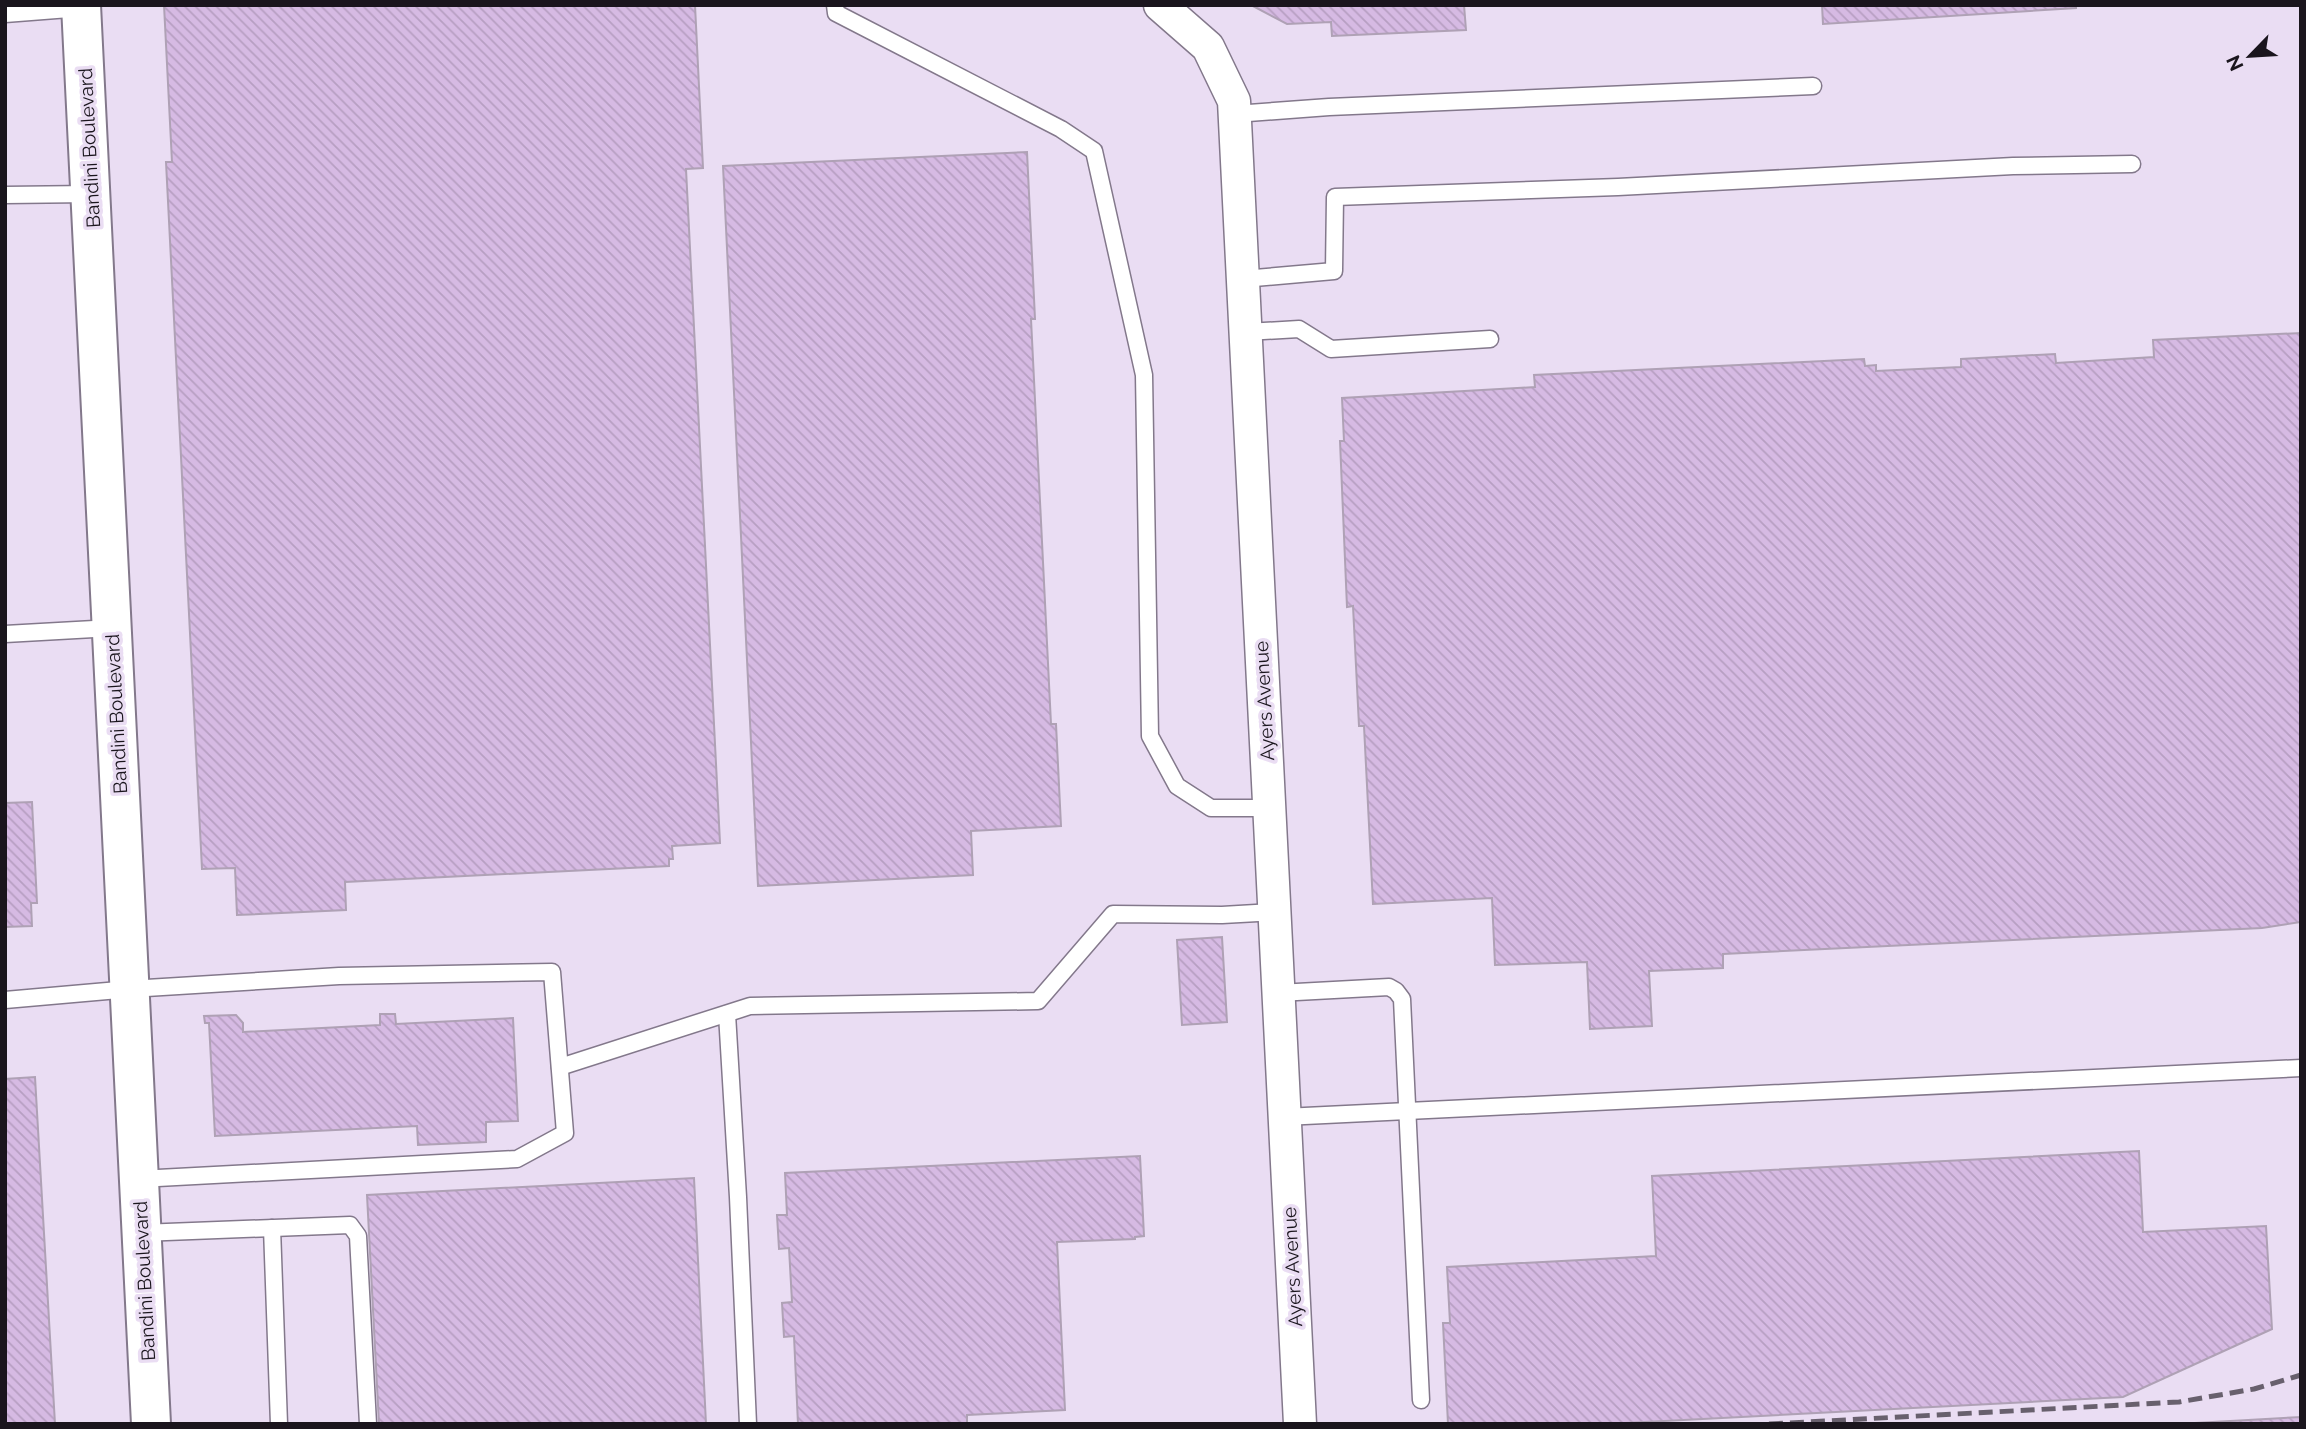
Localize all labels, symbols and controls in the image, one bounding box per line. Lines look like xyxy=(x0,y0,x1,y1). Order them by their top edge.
north arrow xyxy=(2215,21,2285,91)
text: N xyxy=(2222,52,2248,74)
street label: Bandini Boulevard xyxy=(74,68,104,228)
street label: Bandini Boulevard xyxy=(101,634,131,794)
street label: Ayers Avenue xyxy=(1250,640,1278,762)
street label: Bandini Boulevard xyxy=(129,1201,159,1361)
street label: Ayers Avenue xyxy=(1278,1206,1306,1328)

